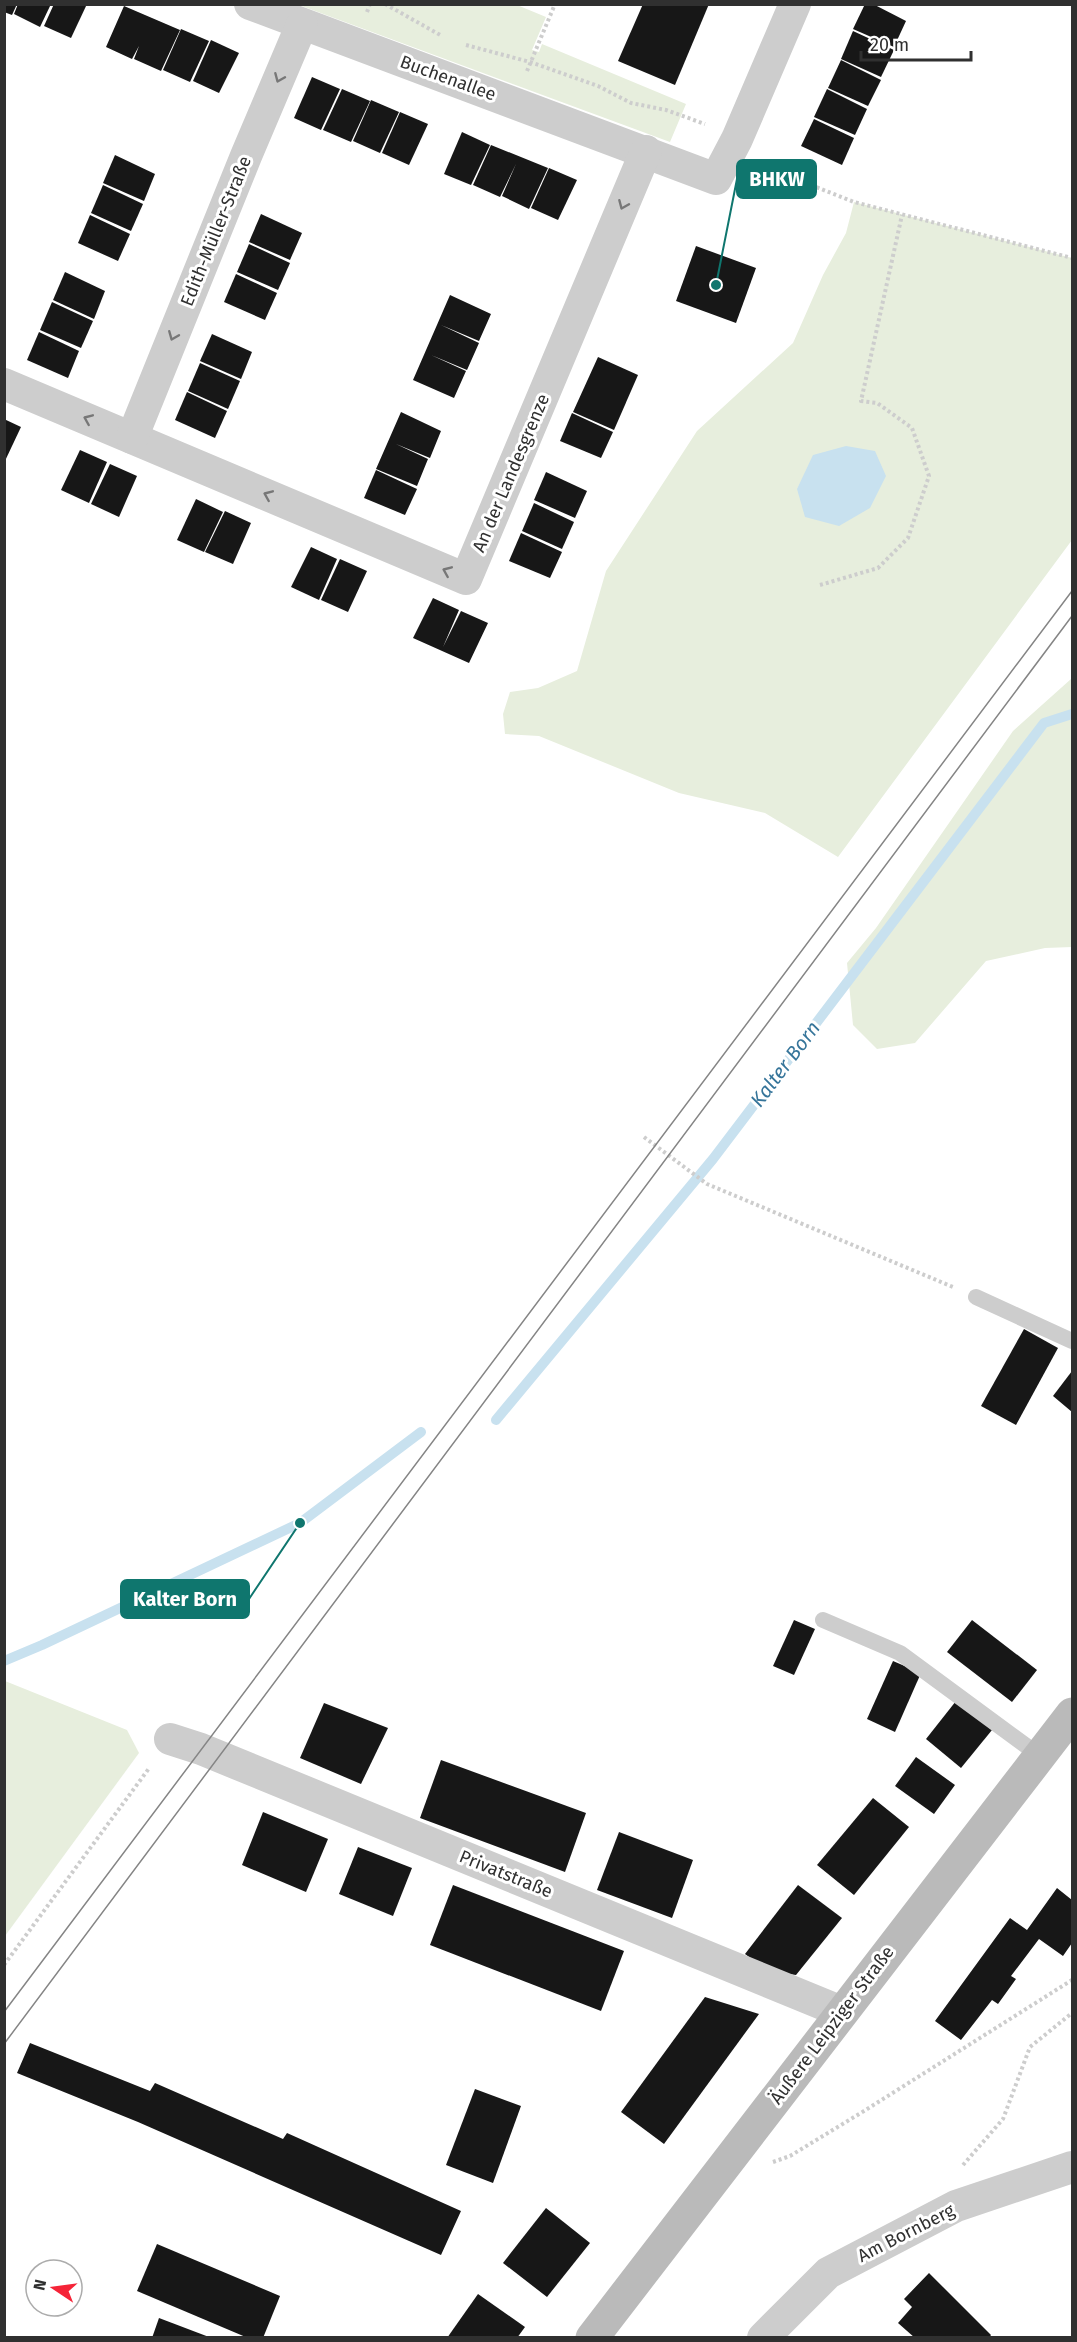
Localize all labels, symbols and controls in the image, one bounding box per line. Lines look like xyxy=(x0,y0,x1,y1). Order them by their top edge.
scale bar xyxy=(861,24,970,62)
text: 20 m xyxy=(870,34,909,56)
street label: Buchenallee xyxy=(397,50,499,106)
one-way arrow xyxy=(274,71,286,82)
street label: Edith-Müller-Straße xyxy=(176,153,256,309)
callout: BHKW xyxy=(737,160,816,198)
text: BHKW xyxy=(749,167,805,191)
one-way arrow xyxy=(618,199,630,210)
one-way arrow xyxy=(168,330,180,341)
street label: An der Landesgrenze xyxy=(468,391,554,555)
one-way arrow xyxy=(83,415,94,427)
one-way arrow xyxy=(263,490,274,502)
one-way arrow xyxy=(443,566,454,578)
water label: Kalter Born xyxy=(745,1016,825,1112)
callout: Kalter Born xyxy=(121,1580,249,1618)
text: Kalter Born xyxy=(133,1587,237,1611)
street label: Privatstraße xyxy=(456,1845,556,1903)
street label: Äußere Leipziger Straße xyxy=(765,1941,899,2109)
street label: Am Bornberg xyxy=(854,2199,959,2267)
north arrow xyxy=(24,2258,84,2318)
text: N xyxy=(29,2277,50,2292)

